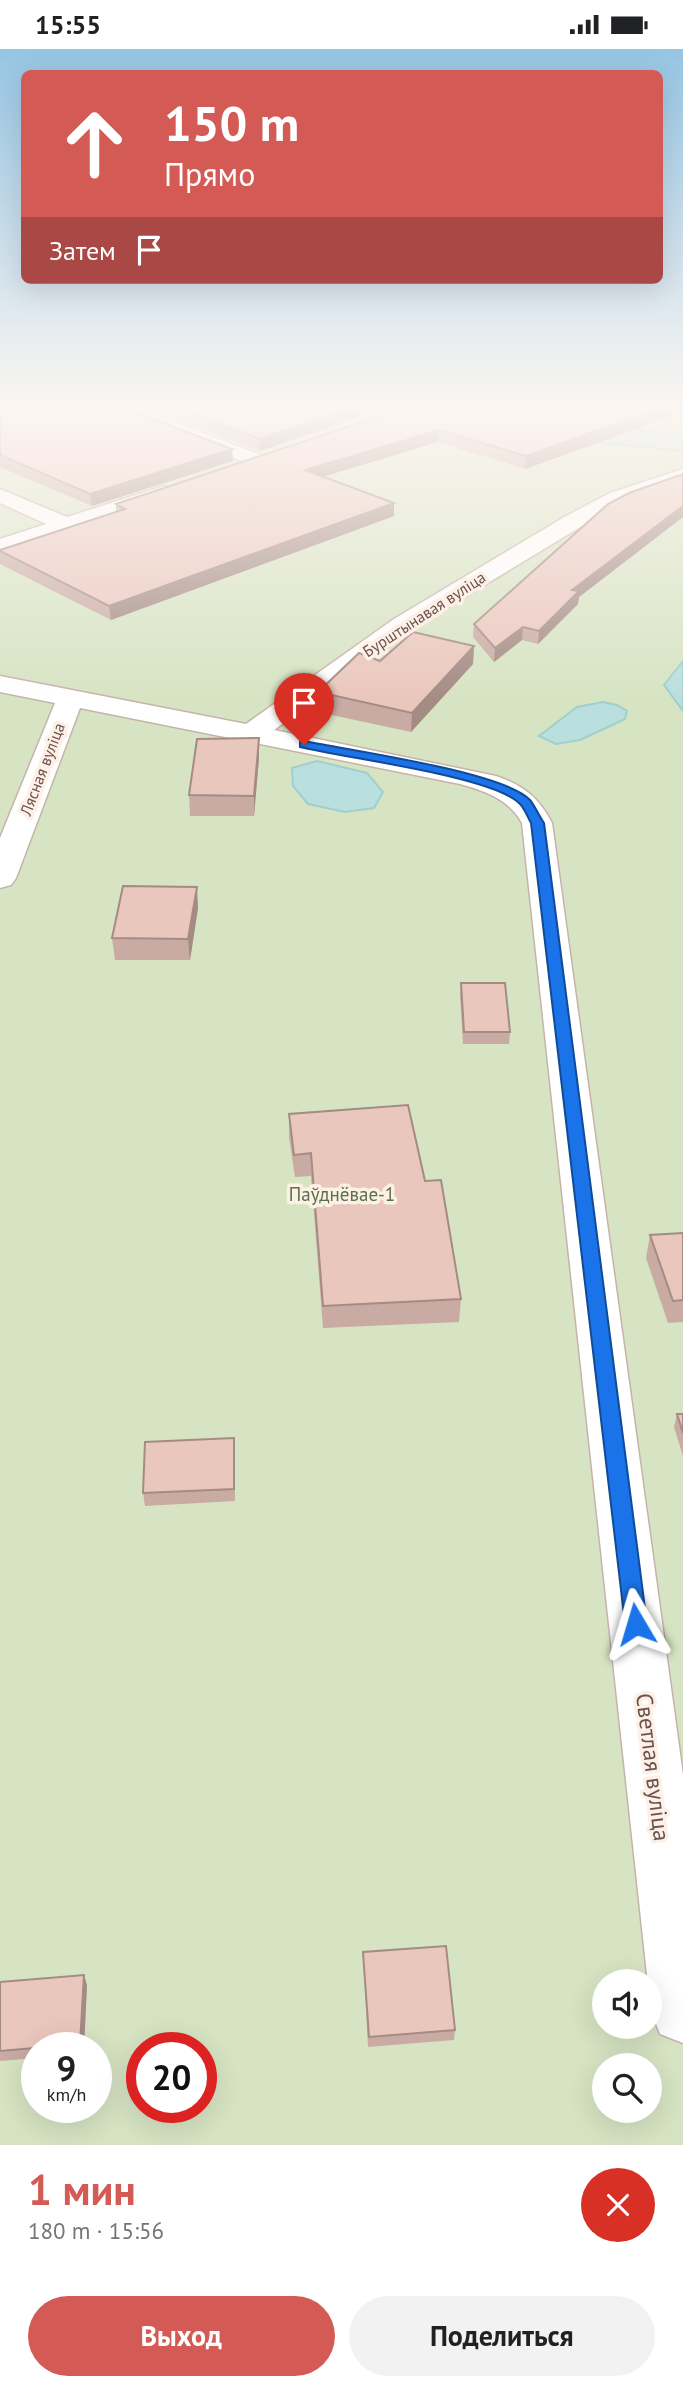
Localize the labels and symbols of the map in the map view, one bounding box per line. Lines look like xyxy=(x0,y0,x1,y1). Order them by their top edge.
street label: Бурштынавая вуліца xyxy=(359,567,489,661)
pin xyxy=(274,673,334,745)
street label: Лясная вуліца xyxy=(15,720,69,819)
park label: Паўднёвае-1 xyxy=(289,1182,395,1206)
position arrow xyxy=(599,1587,673,1661)
street label: Светлая вуліца xyxy=(630,1691,677,1842)
speed limit sign: 20 xyxy=(126,2032,217,2123)

